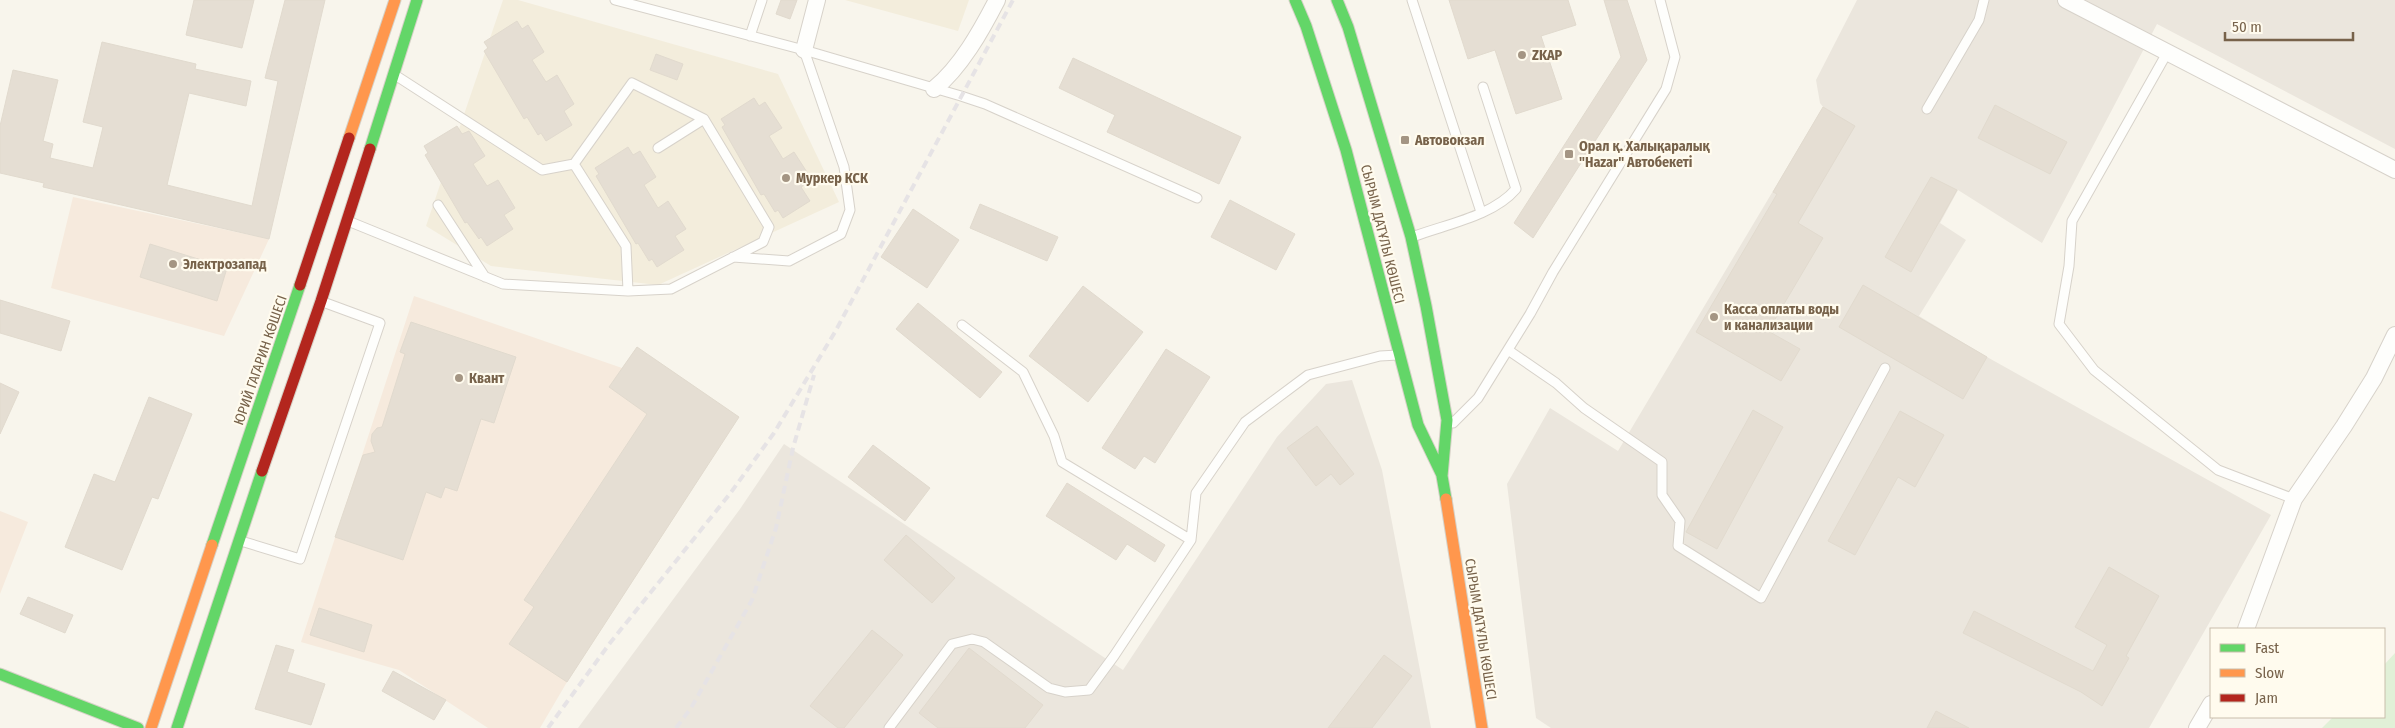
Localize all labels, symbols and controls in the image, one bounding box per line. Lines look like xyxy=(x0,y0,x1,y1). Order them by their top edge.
scale bar xyxy=(2225,10,2352,42)
text: 50 m xyxy=(2232,18,2262,36)
place label: ZKAP xyxy=(1532,47,1563,64)
marker: ZKAP xyxy=(1516,49,1528,61)
place label: Автовокзал xyxy=(1414,132,1484,149)
marker: Автовокзал xyxy=(1399,134,1411,146)
place label: Орал қ. Халықаралық "Hazar" Автобекеті xyxy=(1579,138,1711,171)
marker: Орал қ. Халықаралық "Hazar" Автобекеті xyxy=(1563,148,1575,160)
street label: СЫРЫМ ДАТҰЛЫ КӨШЕСІ xyxy=(1357,163,1408,305)
place label: Муркер КСК xyxy=(796,170,869,187)
marker: Муркер КСК xyxy=(780,172,792,184)
place label: Электрозапад xyxy=(183,256,266,273)
marker: Электрозапад xyxy=(167,258,179,270)
street label: ЮРИЙ ГАГАРИН КӨШЕСІ xyxy=(230,293,291,427)
place label: Касса оплаты воды и канализации xyxy=(1724,301,1839,334)
marker: Касса оплаты воды и канализации xyxy=(1708,311,1720,323)
place label: Квант xyxy=(469,370,505,387)
marker: Квант xyxy=(453,372,465,384)
street label: СЫРЫМ ДАТҰЛЫ КӨШЕСІ xyxy=(1461,557,1500,701)
legend xyxy=(2210,628,2385,718)
text: Fast xyxy=(2255,639,2279,657)
text: Slow xyxy=(2255,664,2284,682)
text: Jam xyxy=(2255,689,2278,707)

